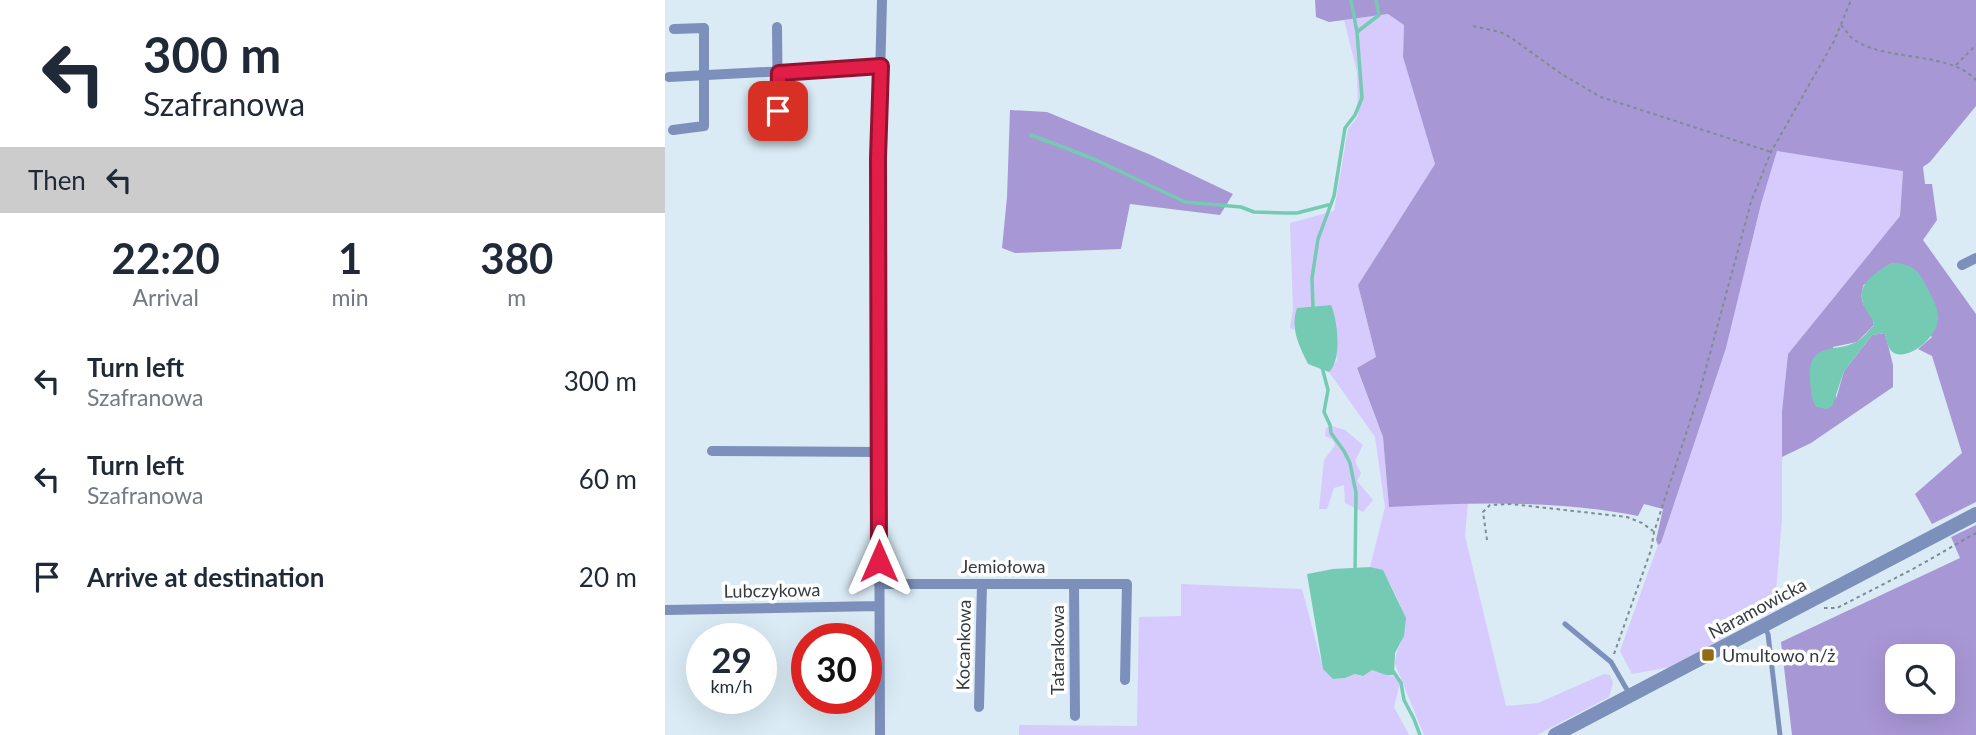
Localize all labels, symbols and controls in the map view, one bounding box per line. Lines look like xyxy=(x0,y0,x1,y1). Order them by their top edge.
text: 300 m xyxy=(143,25,281,83)
icon: left xyxy=(28,28,119,119)
pin xyxy=(748,81,808,141)
text: Szafranowa xyxy=(143,84,305,123)
icon: arrive xyxy=(759,92,797,130)
icon: left xyxy=(100,161,138,199)
text: Then xyxy=(28,164,86,196)
text: 22:20 xyxy=(112,233,220,283)
text: 1 xyxy=(338,233,362,283)
text: 380 xyxy=(480,233,553,283)
text: Arrival xyxy=(133,283,199,311)
text: min xyxy=(331,283,369,311)
text: m xyxy=(507,283,526,311)
text: Turn left xyxy=(87,351,184,383)
icon: left xyxy=(28,362,66,400)
text: 300 m xyxy=(564,365,637,397)
text: Szafranowa xyxy=(87,383,203,411)
text: Turn left xyxy=(87,449,184,481)
icon: left xyxy=(28,460,66,498)
text: 60 m xyxy=(579,463,637,495)
text: Szafranowa xyxy=(87,481,203,509)
position arrow xyxy=(842,524,916,598)
street label: Jemiołowa xyxy=(961,555,1045,577)
icon: arrive xyxy=(28,558,66,596)
text: Arrive at destination xyxy=(87,561,324,593)
text: 20 m xyxy=(579,561,637,593)
street label: Naramowicka xyxy=(1704,573,1810,643)
street label: Lubczykowa xyxy=(724,578,820,602)
street label: Kocankowa xyxy=(951,599,975,691)
street label: Tatarakowa xyxy=(1046,605,1068,695)
speed limit sign: 30 xyxy=(791,623,882,714)
text: 29 xyxy=(711,638,752,680)
place label: Umultowo n/ż xyxy=(1722,644,1835,666)
map controls xyxy=(1885,644,1955,714)
button: search xyxy=(1885,644,1955,714)
marker: Umultowo n/ż xyxy=(1700,647,1716,663)
text: km/h xyxy=(710,675,753,697)

